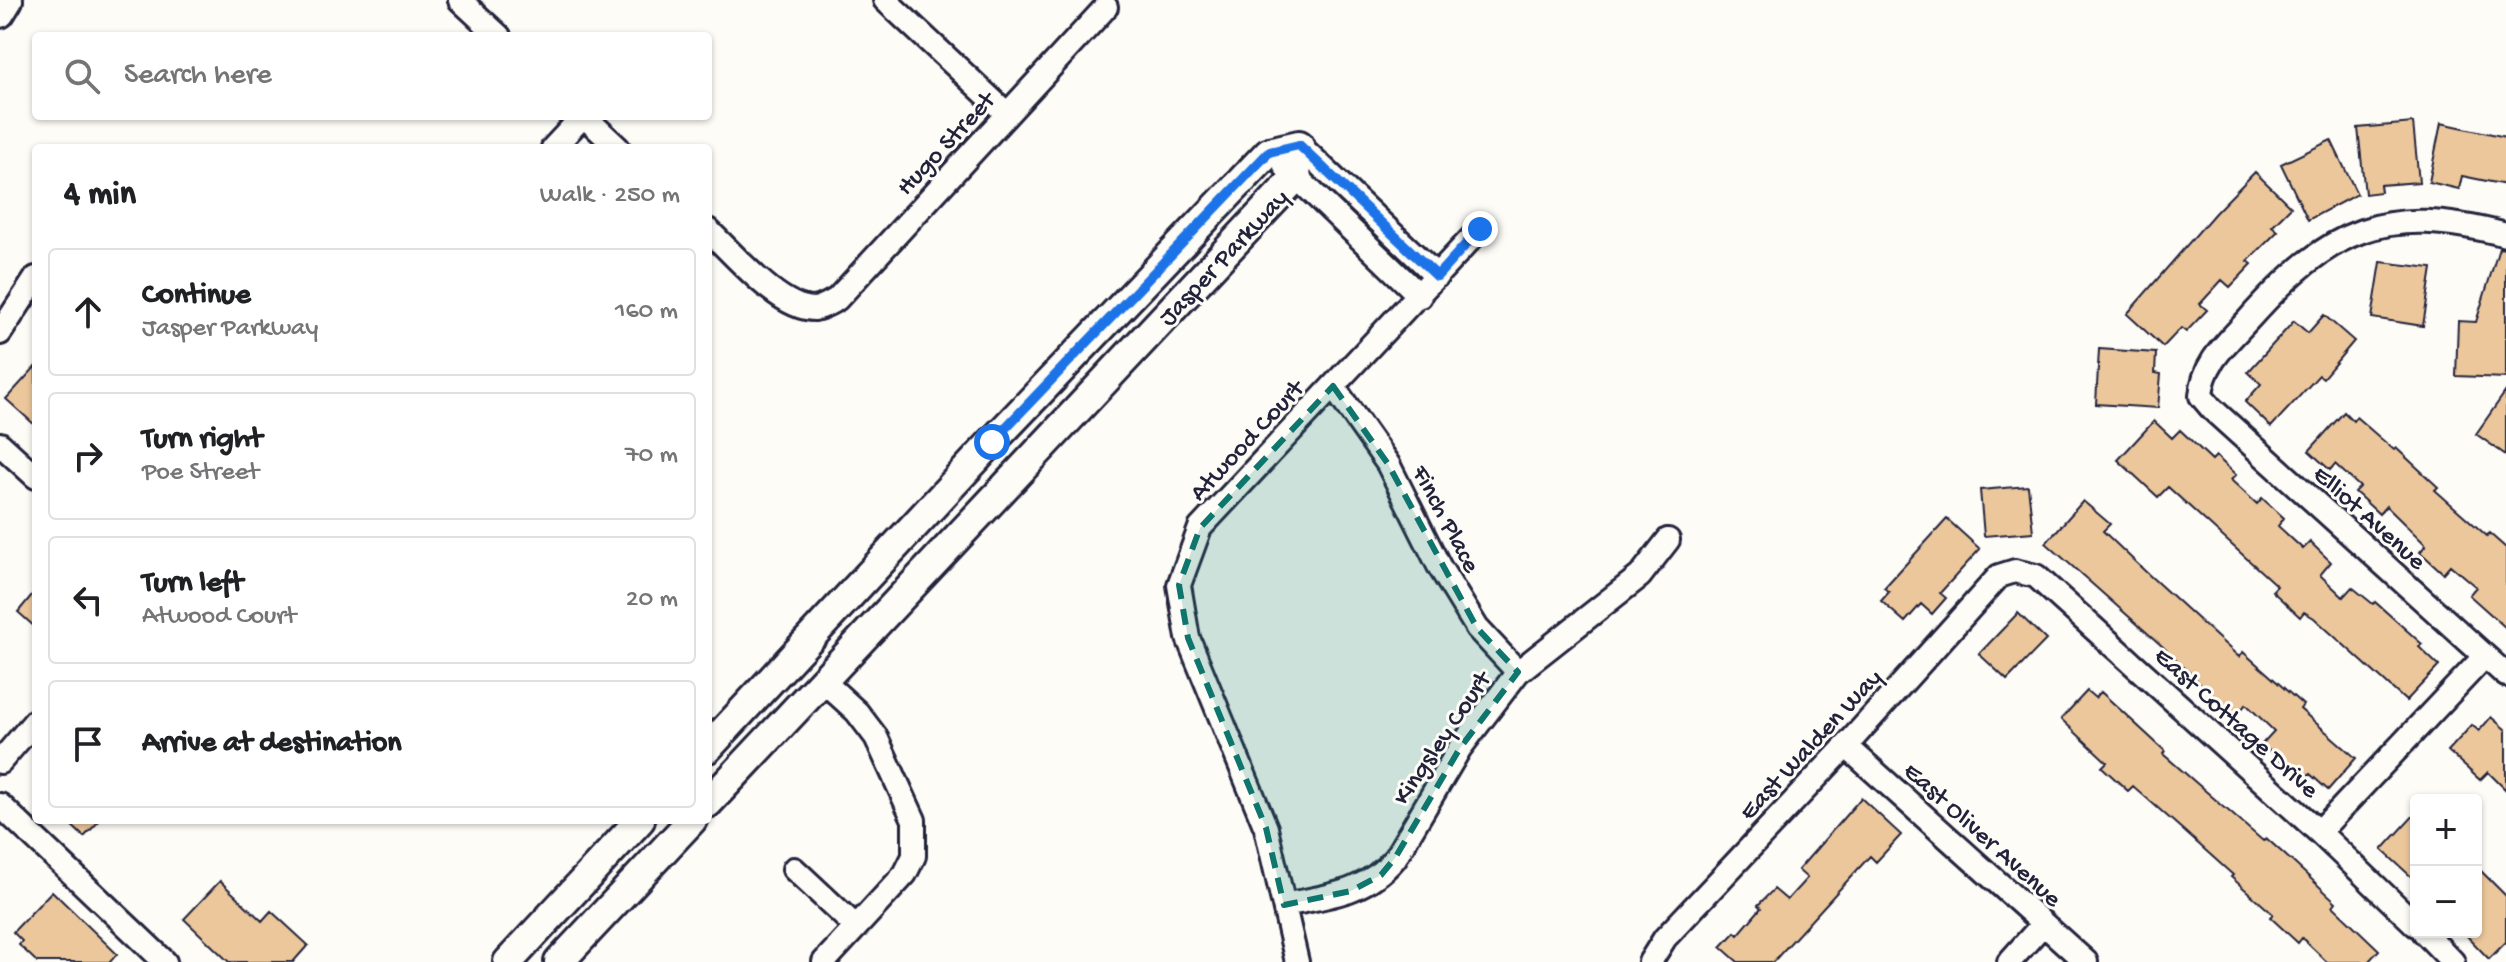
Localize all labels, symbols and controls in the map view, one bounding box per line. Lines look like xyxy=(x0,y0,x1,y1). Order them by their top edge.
search box xyxy=(32,32,712,120)
icon: search xyxy=(60,54,104,98)
text: Search here xyxy=(124,59,272,94)
street label: Hugo Street xyxy=(891,85,1005,203)
text: 4 min xyxy=(64,176,136,216)
text: Walk · 250 m xyxy=(540,181,680,212)
street label: Jasper Parkway xyxy=(1154,184,1297,334)
route end xyxy=(1462,211,1498,247)
text: Continue xyxy=(142,279,251,314)
icon: ahead xyxy=(66,290,110,334)
text: 160 m xyxy=(615,297,678,328)
text: Jasper Parkway xyxy=(142,314,318,345)
street label: Atwood Court xyxy=(1184,373,1314,509)
text: Turn right xyxy=(142,423,262,458)
route start xyxy=(974,424,1010,460)
icon: right xyxy=(66,434,110,478)
text: 70 m xyxy=(625,441,678,472)
text: Poe Street xyxy=(142,458,259,489)
street label: Finch Place xyxy=(1402,460,1485,580)
street label: Elliot Avenue xyxy=(2305,460,2431,579)
text: Turn left xyxy=(142,567,243,602)
icon: left xyxy=(66,578,110,622)
text: 20 m xyxy=(626,585,678,616)
text: Atwood Court xyxy=(142,602,296,633)
street label: East Cottage Drive xyxy=(2146,642,2324,807)
street label: East Walden Way xyxy=(1734,664,1891,828)
street label: Kingsley Court xyxy=(1388,665,1501,812)
icon: arrive xyxy=(66,722,110,766)
text: Arrive at destination xyxy=(142,727,402,762)
street label: East Oliver Avenue xyxy=(1895,757,2067,916)
map controls xyxy=(2410,794,2482,938)
button: + xyxy=(2410,794,2482,866)
button: − xyxy=(2410,866,2482,938)

